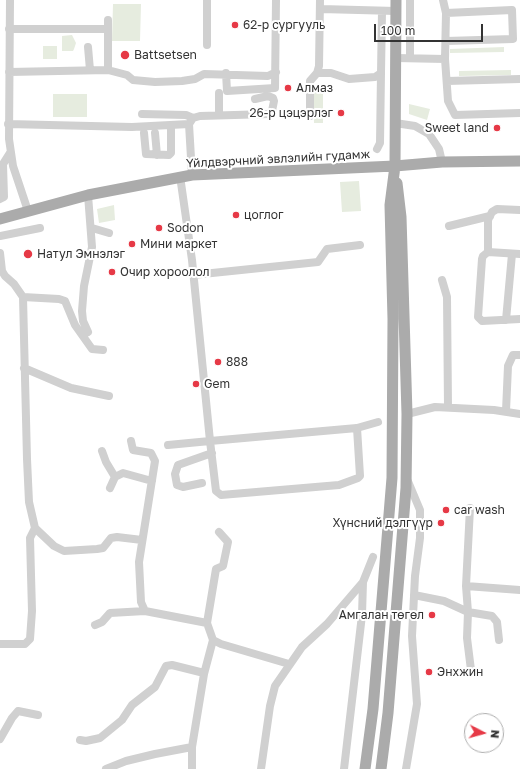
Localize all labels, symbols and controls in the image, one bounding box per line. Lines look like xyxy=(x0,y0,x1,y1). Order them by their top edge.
scale bar xyxy=(376,16,485,42)
place label: 62-р сургууль xyxy=(243,18,325,32)
marker: 62-р сургууль xyxy=(230,20,240,30)
text: 100 m xyxy=(381,23,415,38)
place label: Battsetsen xyxy=(134,48,197,62)
marker: Battsetsen xyxy=(119,49,131,61)
place label: Алмаз xyxy=(296,81,333,95)
marker: Алмаз xyxy=(283,83,293,93)
place label: 26-р цэцэрлэг xyxy=(250,106,333,120)
marker: 26-р цэцэрлэг xyxy=(336,108,346,118)
place label: Sweet land xyxy=(425,121,489,135)
marker: Sweet land xyxy=(492,123,502,133)
street label: Үйлдвэрчний эвлэлийн гудамж xyxy=(186,147,370,171)
place label: цоглог xyxy=(244,208,283,222)
marker: цоглог xyxy=(231,210,241,220)
place label: Sodon xyxy=(167,221,204,235)
marker: Sodon xyxy=(154,223,164,233)
place label: Мини маркет xyxy=(140,237,217,251)
marker: Мини маркет xyxy=(127,239,137,249)
place label: Натул Эмнэлэг xyxy=(37,247,125,261)
marker: Натул Эмнэлэг xyxy=(22,248,34,260)
place label: Очир хороолол xyxy=(120,265,210,279)
marker: Очир хороолол xyxy=(107,267,117,277)
place label: 888 xyxy=(226,355,248,369)
marker: 888 xyxy=(213,357,223,367)
place label: Gem xyxy=(204,377,230,391)
marker: Gem xyxy=(191,379,201,389)
place label: car wash xyxy=(454,503,505,517)
marker: car wash xyxy=(441,505,451,515)
place label: Хүнсний дэлгүүр xyxy=(332,516,433,530)
marker: Хүнсний дэлгүүр xyxy=(436,518,446,528)
place label: Амгалан төгөл xyxy=(339,608,424,622)
marker: Амгалан төгөл xyxy=(427,610,437,620)
place label: Энхжин xyxy=(437,665,483,679)
marker: Энхжин xyxy=(424,667,434,677)
north arrow xyxy=(464,713,504,753)
text: N xyxy=(489,729,502,739)

